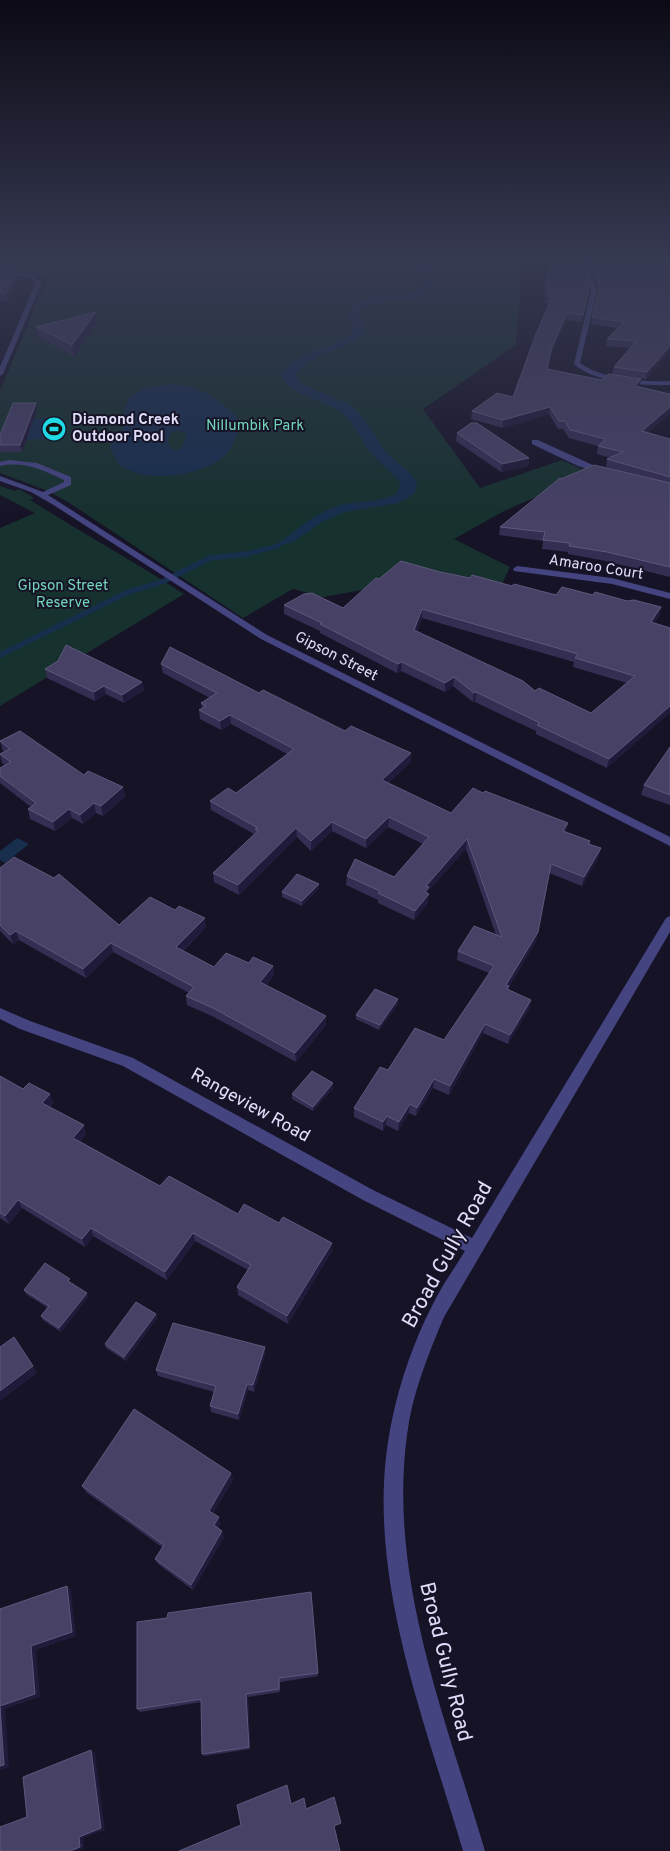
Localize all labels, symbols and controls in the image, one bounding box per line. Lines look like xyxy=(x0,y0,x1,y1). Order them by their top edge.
place label: Diamond Creek Outdoor Pool xyxy=(72,411,179,447)
sports icon: Diamond Creek Outdoor Pool xyxy=(41,416,67,442)
park label: Nillumbik Park xyxy=(206,417,304,436)
street label: Amaroo Court xyxy=(547,551,645,585)
park label: Gipson Street Reserve xyxy=(18,577,108,613)
street label: Gipson Street xyxy=(291,628,381,686)
street label: Rangeview Road xyxy=(186,1064,314,1148)
street label: Broad Gully Road xyxy=(397,1177,499,1333)
street label: Broad Gully Road xyxy=(412,1579,478,1745)

